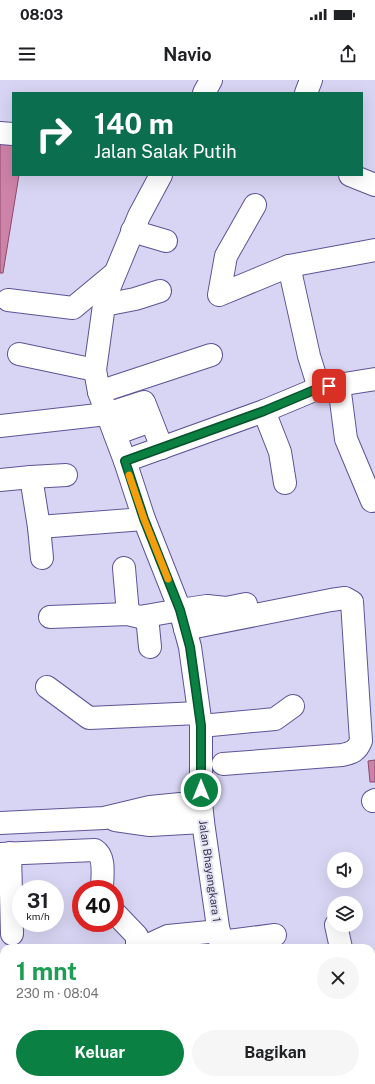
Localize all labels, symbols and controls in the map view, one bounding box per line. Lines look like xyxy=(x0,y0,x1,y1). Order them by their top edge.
text: 08:03 xyxy=(20,6,63,23)
icon: menu xyxy=(16,43,38,65)
icon: share xyxy=(337,43,359,65)
text: Navio xyxy=(163,44,212,65)
text: 140 m xyxy=(94,107,174,140)
icon: right xyxy=(28,108,80,160)
text: Jalan Salak Putih xyxy=(94,141,237,162)
pin xyxy=(312,369,346,403)
icon: arrive xyxy=(318,375,340,397)
position arrow xyxy=(180,769,222,811)
street label: Jalan Bhayangkara 1 xyxy=(197,819,223,923)
map controls xyxy=(327,852,363,932)
button: sound xyxy=(327,852,363,888)
speed limit sign: 40 xyxy=(72,880,124,932)
text: 31 xyxy=(27,889,49,913)
button: layers xyxy=(327,896,363,932)
text: km/h xyxy=(26,910,50,922)
text: 1 mnt xyxy=(16,957,77,985)
button: close xyxy=(317,957,359,999)
text: 230 m · 08:04 xyxy=(16,986,99,1001)
button: Keluar xyxy=(16,1030,184,1076)
button: Bagikan xyxy=(192,1030,359,1076)

